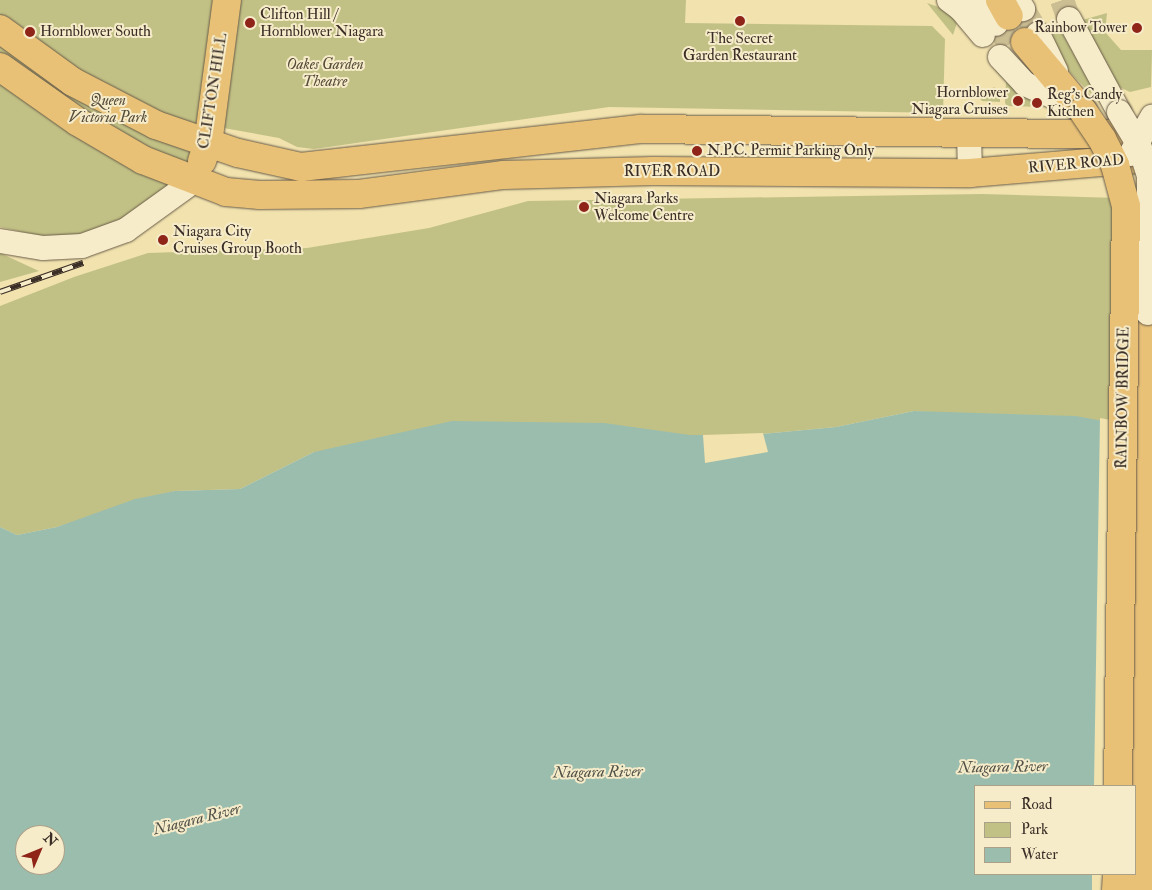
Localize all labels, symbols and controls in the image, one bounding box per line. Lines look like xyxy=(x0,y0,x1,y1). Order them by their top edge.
place label: Clifton Hill / Hornblower Niagara xyxy=(260,5,384,40)
marker: The Secret Garden Restaurant xyxy=(734,15,746,27)
marker: Clifton Hill / Hornblower Niagara xyxy=(244,17,256,29)
place label: Rainbow Tower xyxy=(1034,19,1127,37)
marker: Rainbow Tower xyxy=(1131,22,1143,34)
place label: Hornblower South xyxy=(40,23,151,41)
marker: Hornblower South xyxy=(24,26,36,38)
place label: The Secret Garden Restaurant xyxy=(683,29,797,64)
street label: CLIFTON HILL xyxy=(195,32,231,150)
park label: Oakes Garden Theatre xyxy=(286,55,364,90)
place label: Hornblower Niagara Cruises xyxy=(911,83,1008,118)
place label: Reg’s Candy Kitchen xyxy=(1047,85,1122,120)
park label: Queen Victoria Park xyxy=(69,91,147,126)
marker: Hornblower Niagara Cruises xyxy=(1012,95,1024,107)
marker: Reg’s Candy Kitchen xyxy=(1031,97,1043,109)
place label: N.P.C. Permit Parking Only xyxy=(707,142,874,160)
marker: N.P.C. Permit Parking Only xyxy=(691,145,703,157)
street label: RIVER ROAD xyxy=(1027,151,1125,177)
street label: RIVER ROAD xyxy=(624,163,720,181)
place label: Niagara Parks Welcome Centre xyxy=(594,189,694,224)
marker: Niagara Parks Welcome Centre xyxy=(578,201,590,213)
place label: Niagara City Cruises Group Booth xyxy=(173,222,302,257)
marker: Niagara City Cruises Group Booth xyxy=(157,234,169,246)
street label: RAINBOW BRIDGE xyxy=(1113,327,1133,469)
water label: Niagara River xyxy=(958,757,1048,777)
water label: Niagara River xyxy=(553,762,643,782)
legend xyxy=(974,785,1137,875)
text: Road xyxy=(1021,795,1052,814)
water label: Niagara River xyxy=(151,799,243,839)
text: Park xyxy=(1021,820,1048,839)
north arrow xyxy=(15,825,65,875)
text: N xyxy=(40,829,61,850)
text: Water xyxy=(1021,845,1058,864)

